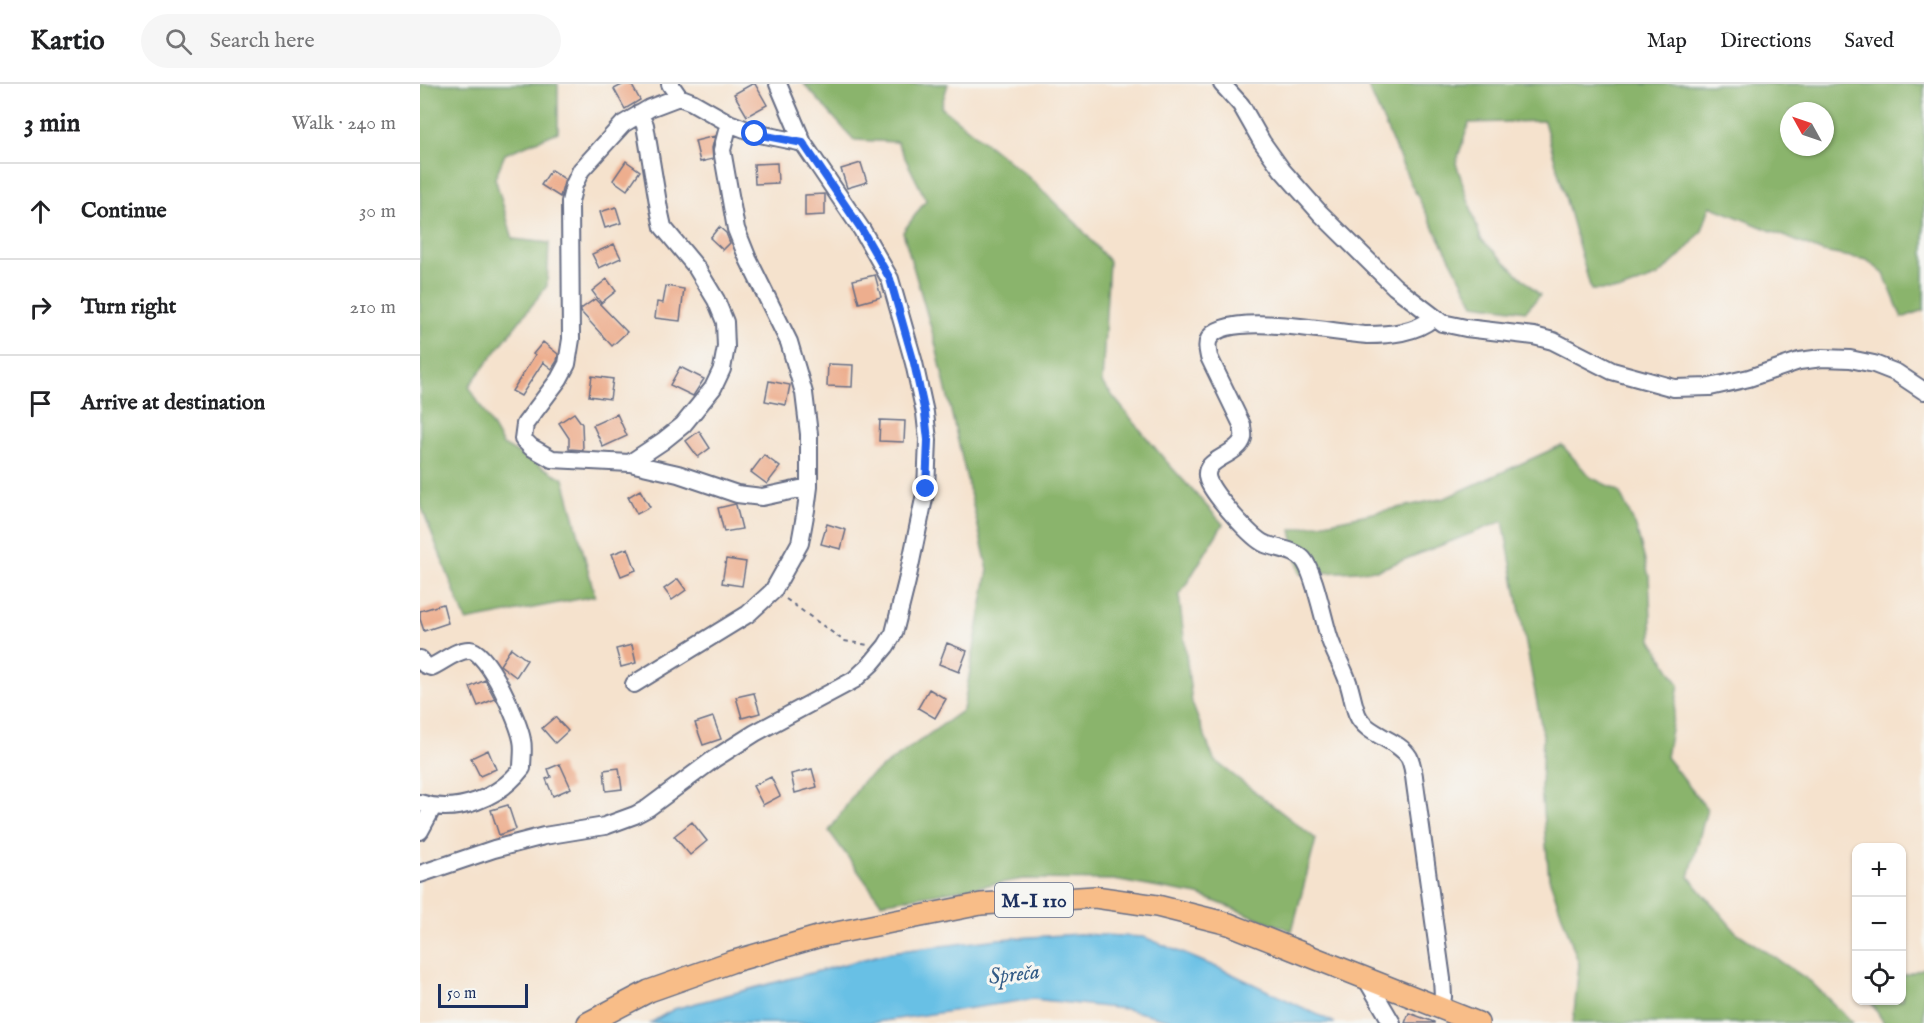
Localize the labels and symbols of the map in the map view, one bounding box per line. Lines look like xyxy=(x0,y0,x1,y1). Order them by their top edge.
north arrow xyxy=(1780,102,1834,156)
route start xyxy=(741,120,767,146)
route end xyxy=(912,475,938,501)
road number: M-I 110 xyxy=(995,883,1073,917)
water label: Spreča xyxy=(987,958,1042,992)
scale bar xyxy=(438,981,528,1008)

